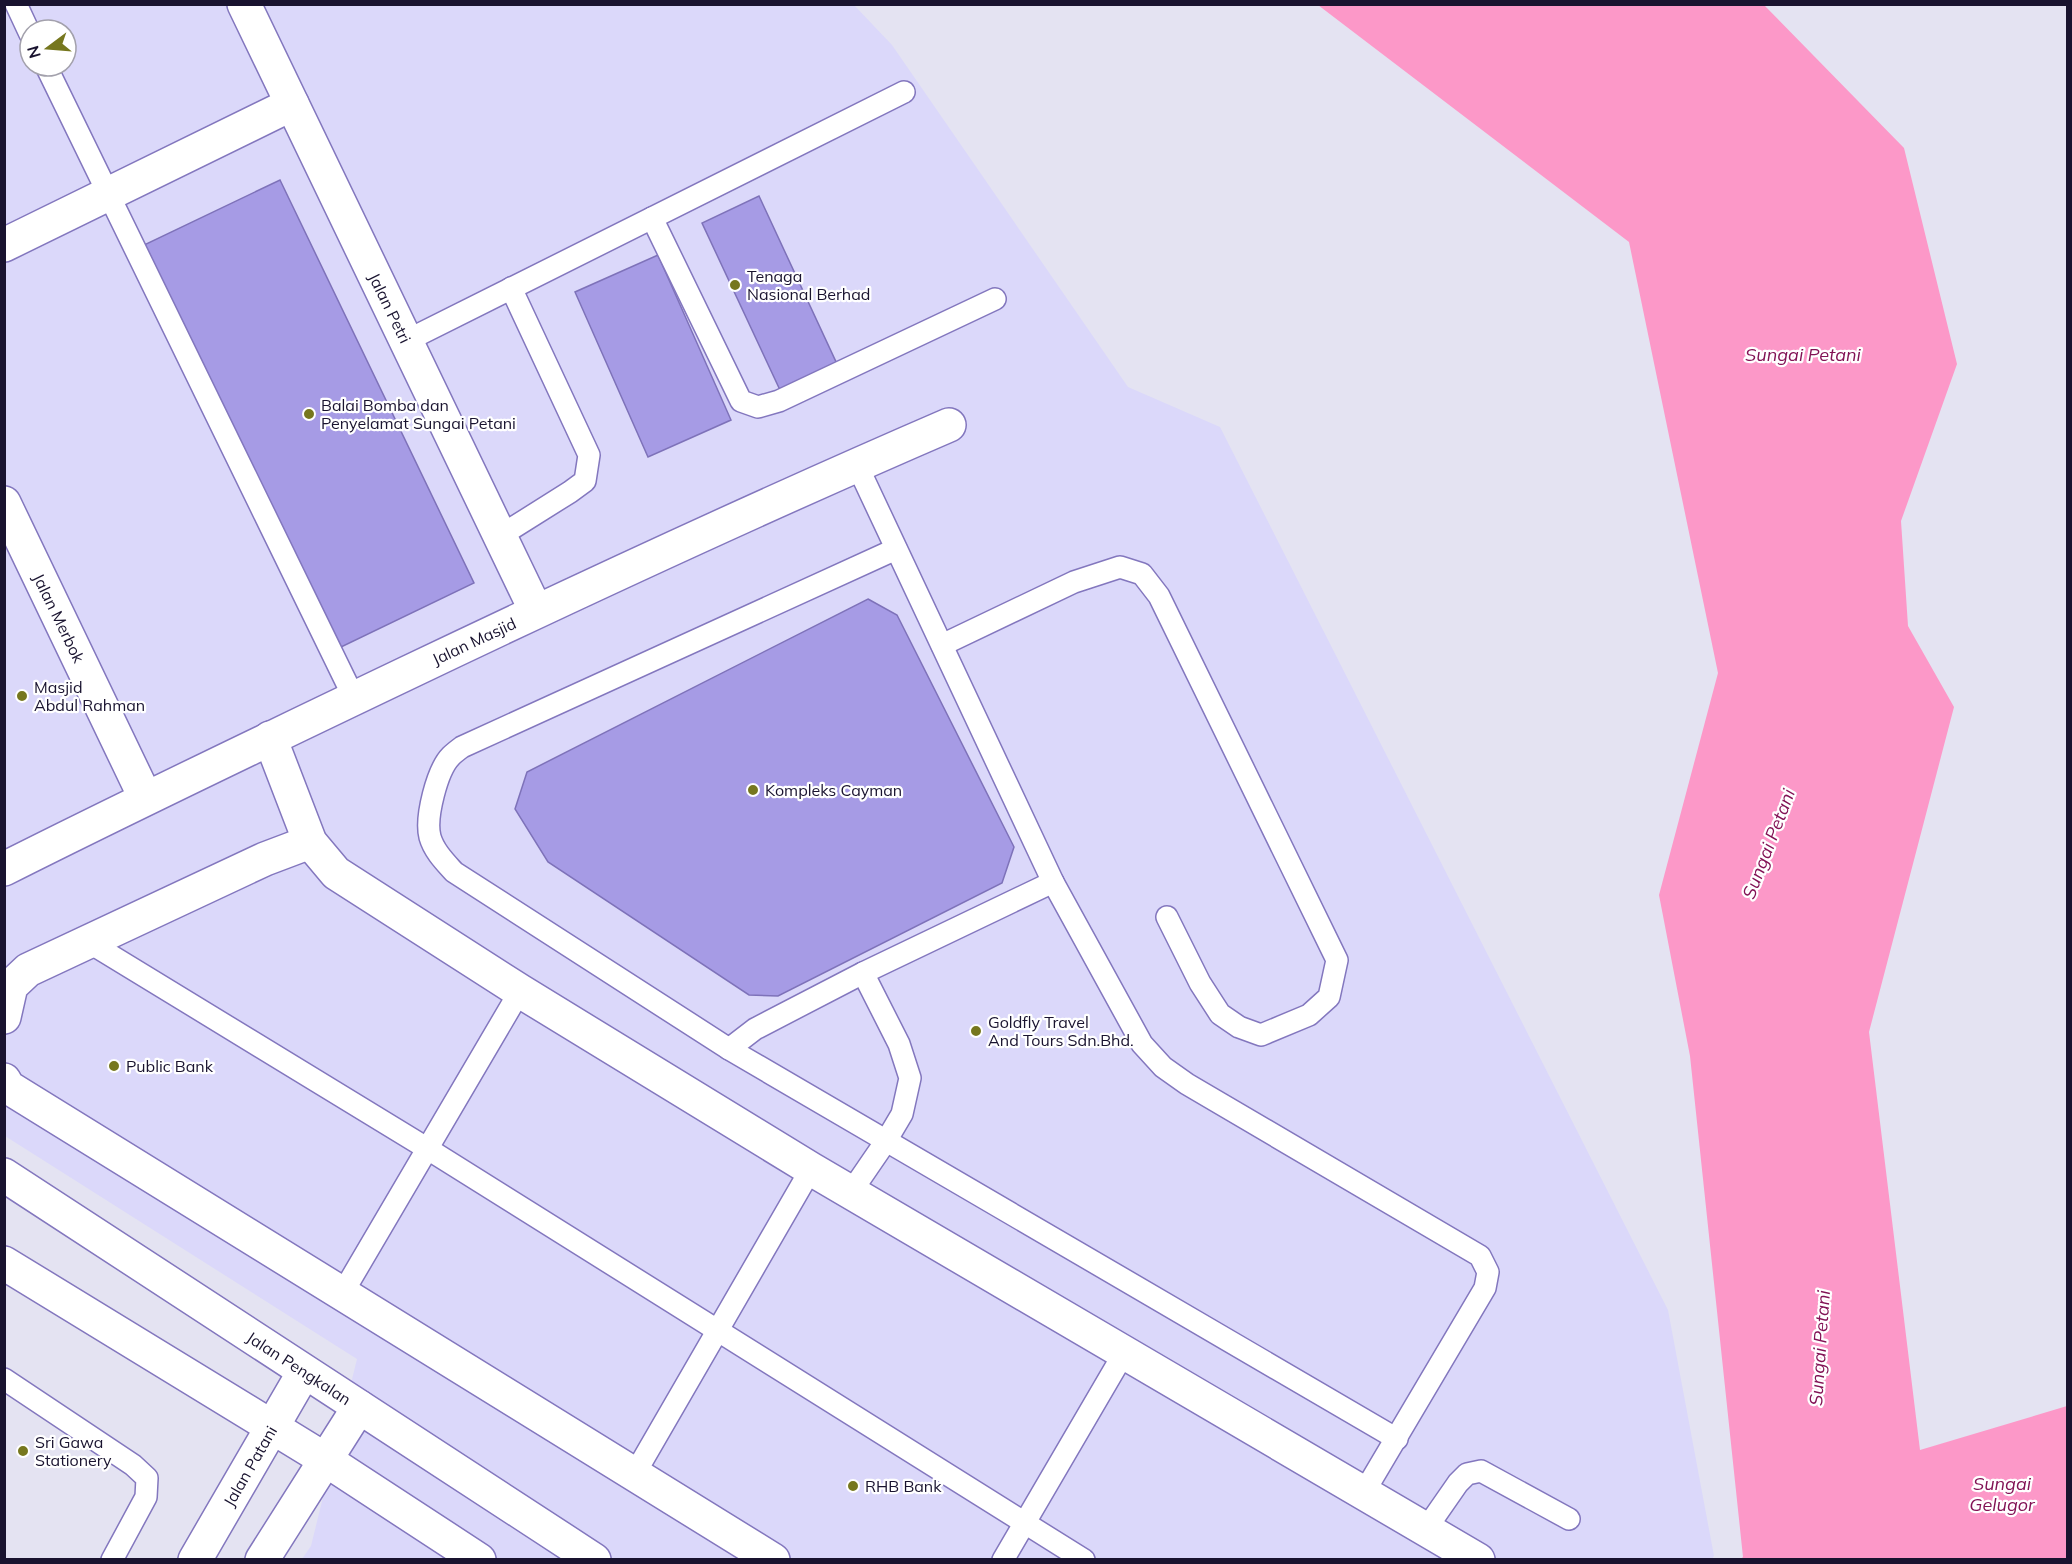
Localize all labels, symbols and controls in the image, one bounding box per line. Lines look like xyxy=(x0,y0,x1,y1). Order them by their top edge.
north arrow xyxy=(18,18,78,78)
text: N xyxy=(22,44,45,61)
place label: Tenaga Nasional Berhad xyxy=(747,266,870,304)
street label: Jalan Petri xyxy=(364,270,416,346)
marker: Tenaga Nasional Berhad xyxy=(728,278,742,292)
water label: Sungai Petani xyxy=(1745,343,1862,366)
place label: Balai Bomba dan Penyelamat Sungai Petani xyxy=(321,395,516,433)
marker: Balai Bomba dan Penyelamat Sungai Petani xyxy=(302,407,316,421)
street label: Jalan Merbok xyxy=(29,570,90,667)
street label: Jalan Masjid xyxy=(429,613,519,669)
place label: Masjid Abdul Rahman xyxy=(34,677,145,715)
marker: Masjid Abdul Rahman xyxy=(15,689,29,703)
place label: Kompleks Cayman xyxy=(765,780,902,800)
marker: Kompleks Cayman xyxy=(746,783,760,797)
water label: Sungai Petani xyxy=(1737,785,1800,902)
place label: Goldfly Travel And Tours Sdn.Bhd. xyxy=(988,1012,1134,1050)
marker: Goldfly Travel And Tours Sdn.Bhd. xyxy=(969,1024,983,1038)
place label: Public Bank xyxy=(126,1056,214,1076)
marker: Public Bank xyxy=(107,1059,121,1073)
water label: Sungai Petani xyxy=(1804,1289,1835,1407)
street label: Jalan Pengkalan xyxy=(243,1327,355,1409)
street label: Jalan Patani xyxy=(219,1422,281,1510)
place label: Sri Gawa Stationery xyxy=(35,1432,112,1470)
marker: Sri Gawa Stationery xyxy=(16,1444,30,1458)
water label: Sungai Gelugor xyxy=(1969,1472,2036,1516)
place label: RHB Bank xyxy=(865,1476,942,1496)
marker: RHB Bank xyxy=(846,1479,860,1493)

